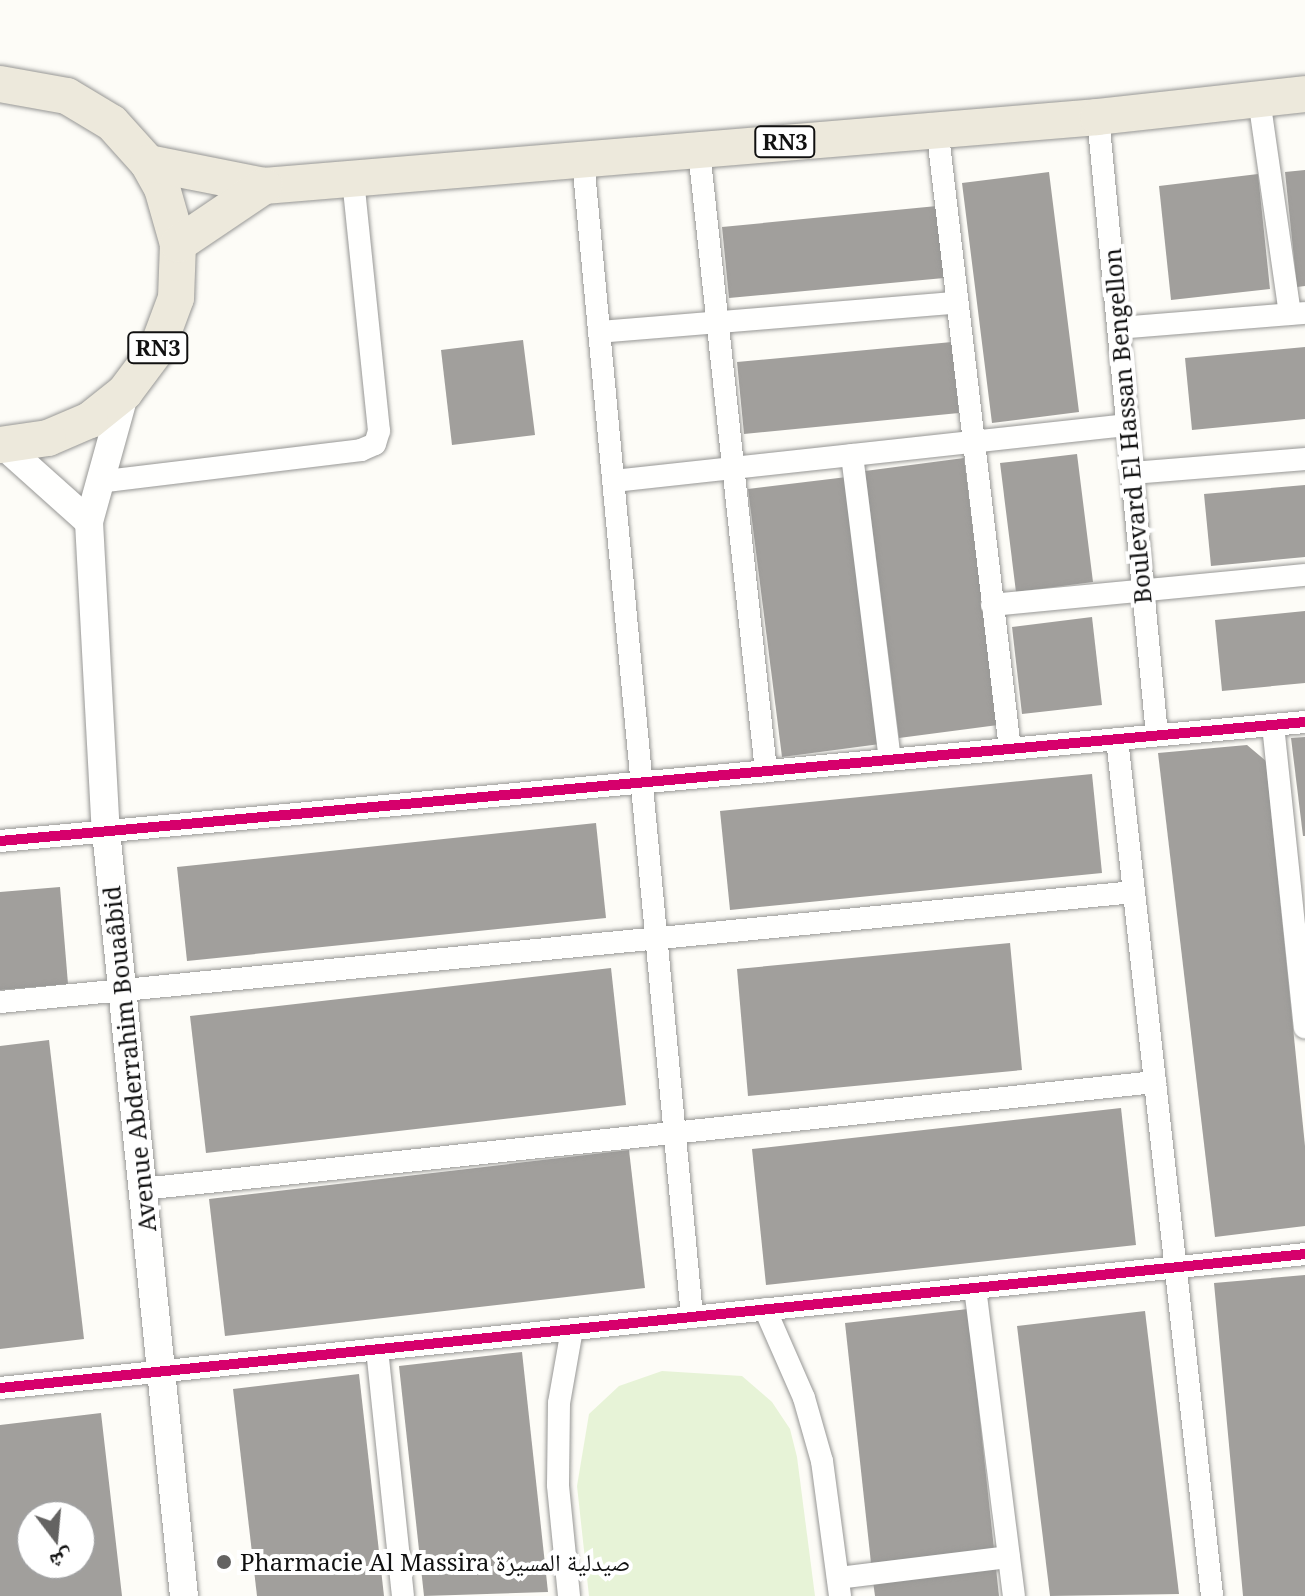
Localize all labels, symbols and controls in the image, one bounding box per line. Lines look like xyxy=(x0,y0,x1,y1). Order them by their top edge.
road number: RN3 xyxy=(753,124,817,160)
street label: Boulevard El Hassan Bengellon xyxy=(1097,247,1157,605)
road number: RN3 xyxy=(126,330,190,366)
street label: Avenue Abderrahim Bouaâbid xyxy=(97,885,161,1233)
north arrow xyxy=(16,1500,96,1580)
text: ش xyxy=(47,1544,77,1579)
place label: Pharmacie Al Massira صيدلية المسيرة xyxy=(240,1548,630,1576)
marker: Pharmacie Al Massira صيدلية المسيرة xyxy=(215,1553,233,1571)

